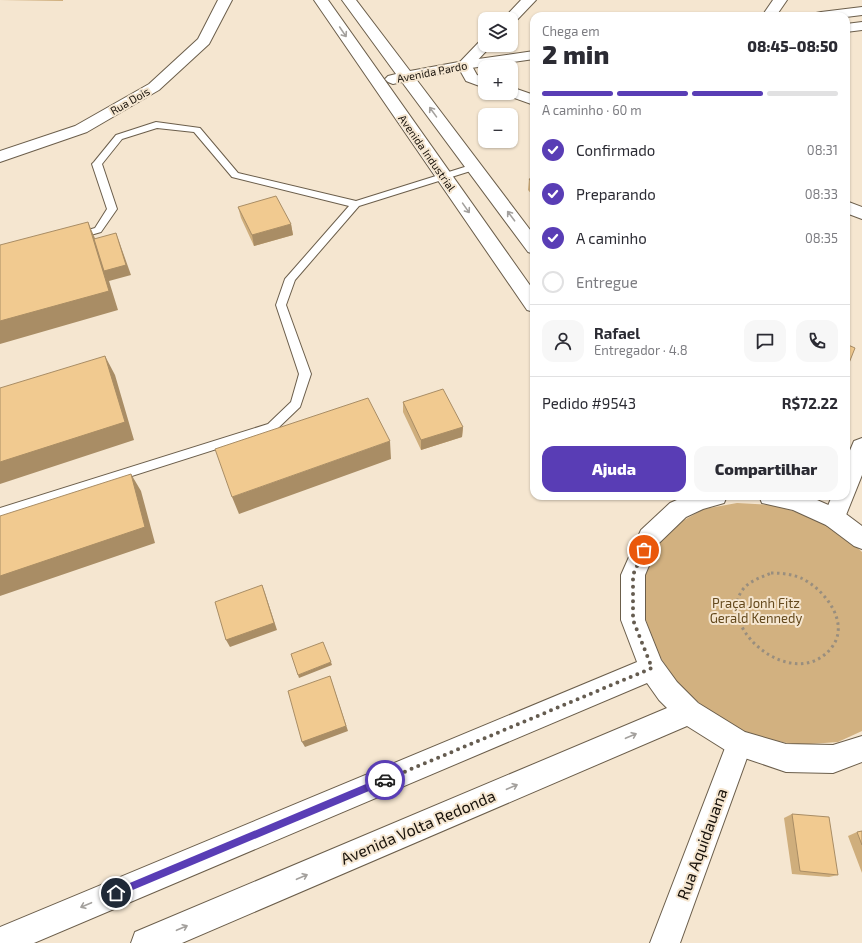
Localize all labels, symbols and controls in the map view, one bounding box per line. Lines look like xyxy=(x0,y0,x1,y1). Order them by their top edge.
map controls xyxy=(478,12,518,148)
button: layers xyxy=(478,12,518,52)
text: Chega em xyxy=(542,23,600,39)
one-way arrow xyxy=(339,26,347,37)
text: 08:45–08:50 xyxy=(747,37,838,55)
text: 2 min xyxy=(542,38,609,69)
street label: Avenida Pardo xyxy=(396,58,468,85)
button: + xyxy=(478,60,518,100)
street label: Rua Dois xyxy=(108,84,152,117)
text: A caminho · 60 m xyxy=(542,102,642,118)
one-way arrow xyxy=(429,106,438,117)
button: − xyxy=(478,108,518,148)
street label: Avenida Industrial xyxy=(396,112,459,194)
icon: check xyxy=(542,139,564,161)
text: Confirmado xyxy=(576,141,655,159)
text: 08:31 xyxy=(807,142,838,158)
icon: check xyxy=(542,183,564,205)
text: Preparando xyxy=(576,185,656,203)
text: 08:33 xyxy=(805,186,838,202)
one-way arrow xyxy=(462,202,470,213)
one-way arrow xyxy=(507,211,515,222)
icon: check xyxy=(542,227,564,249)
text: A caminho xyxy=(576,229,647,247)
text: 08:35 xyxy=(805,230,838,246)
text: Entregue xyxy=(576,273,638,291)
button: person xyxy=(542,320,584,362)
button: chat xyxy=(744,320,786,362)
button: phone xyxy=(796,320,838,362)
text: Rafael xyxy=(594,324,640,342)
text: Entregador · 4.8 xyxy=(594,342,688,358)
text: Pedido #9543 xyxy=(542,394,636,412)
text: R$72.22 xyxy=(782,394,838,412)
button: Ajuda xyxy=(542,446,686,492)
button: Compartilhar xyxy=(694,446,838,492)
pin xyxy=(627,533,661,567)
icon: bag xyxy=(633,539,655,561)
park label: Praça Jonh Fitz Gerald Kennedy xyxy=(710,595,802,626)
one-way arrow xyxy=(625,732,637,740)
courier xyxy=(365,760,405,800)
icon: car xyxy=(374,769,396,791)
one-way arrow xyxy=(505,783,517,791)
street label: Avenida Volta Redonda xyxy=(338,785,498,868)
street label: Rua Aquidauana xyxy=(673,786,730,902)
one-way arrow xyxy=(296,873,308,880)
pin xyxy=(99,876,133,910)
icon: home xyxy=(105,882,127,904)
one-way arrow xyxy=(81,902,93,909)
one-way arrow xyxy=(176,923,188,931)

